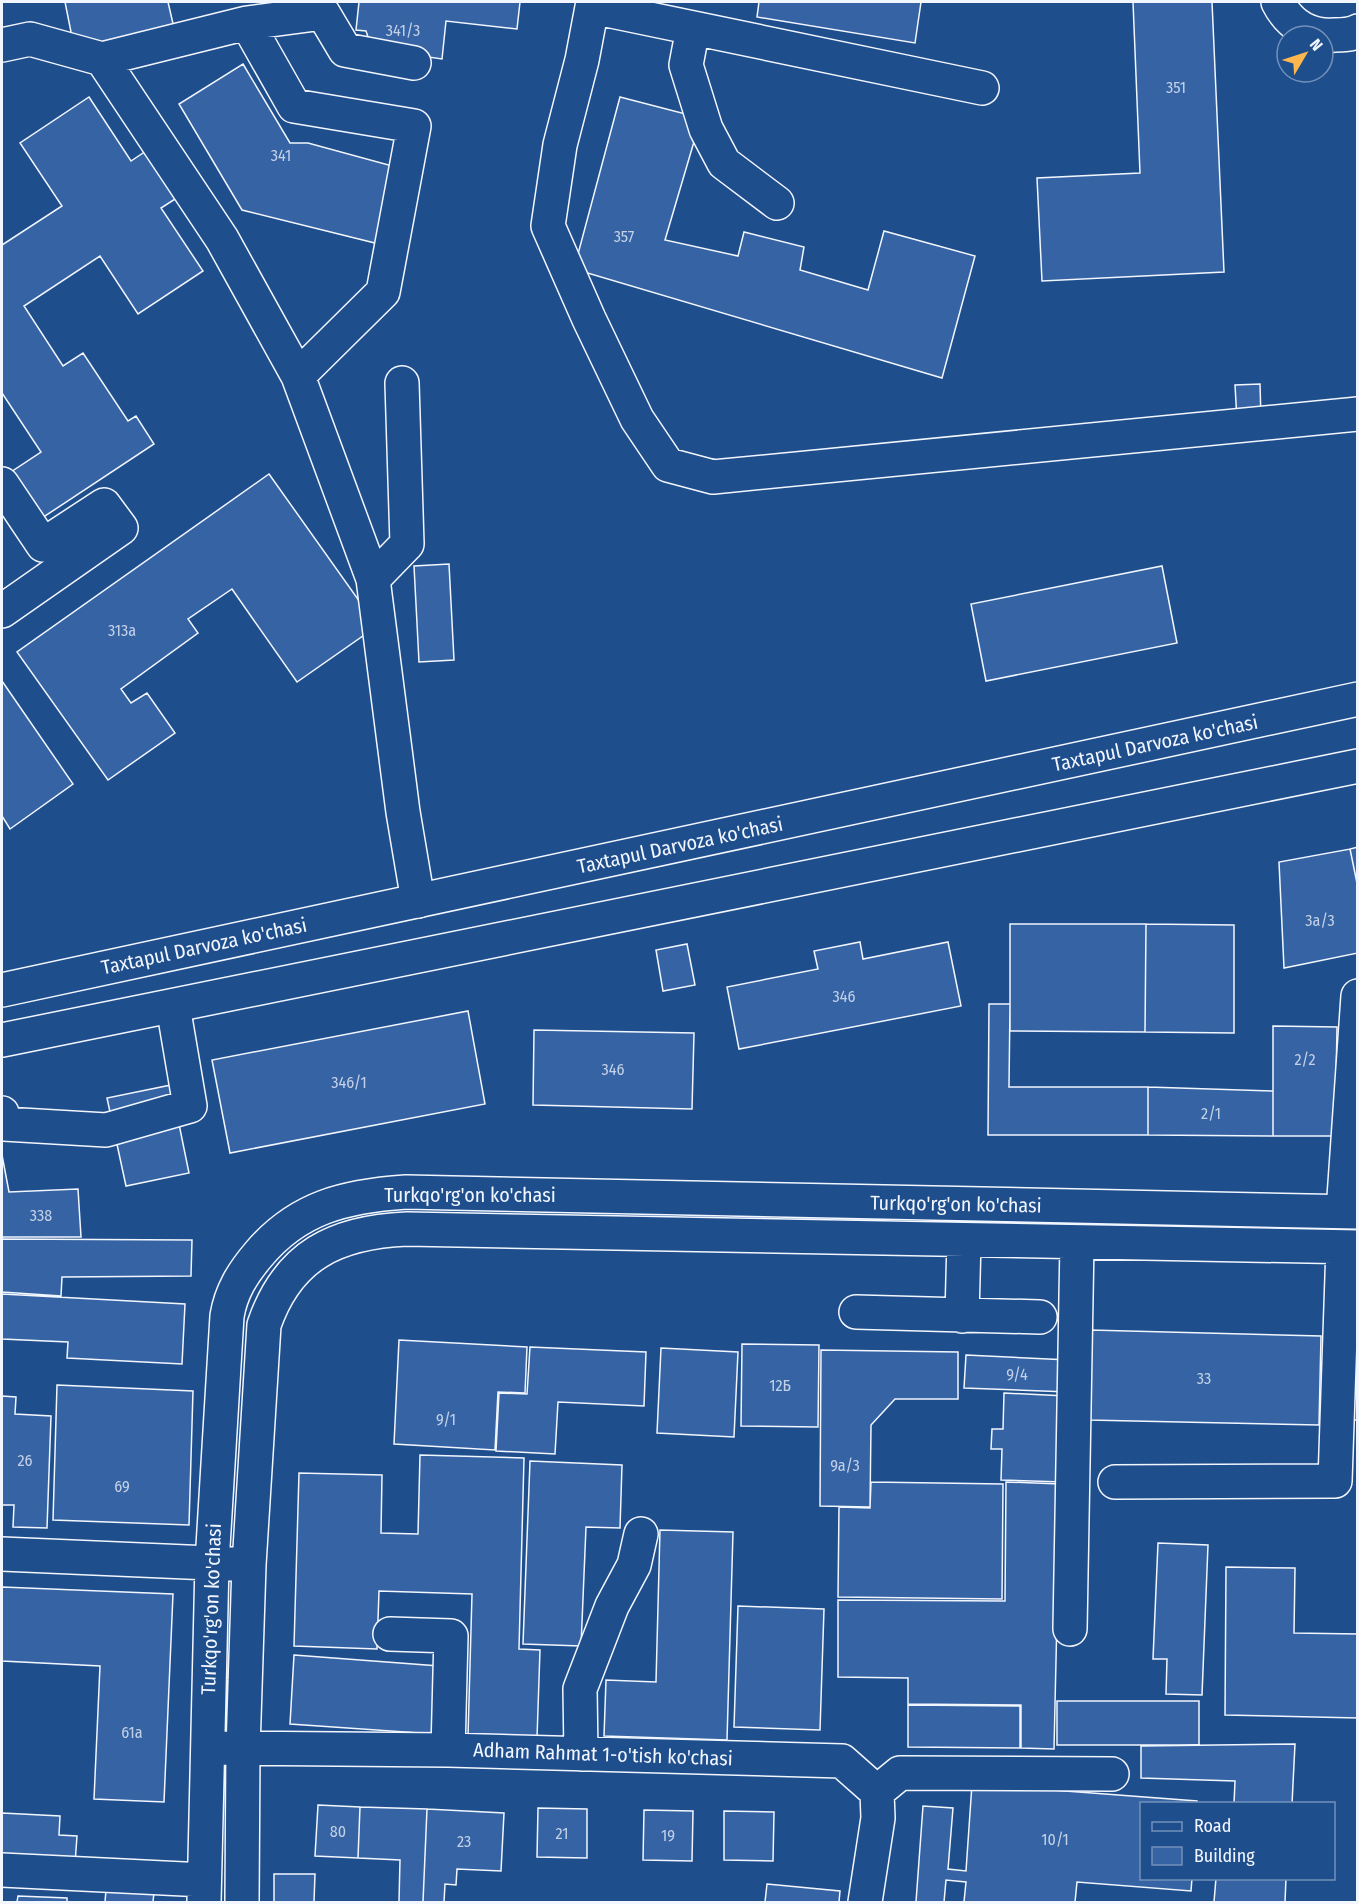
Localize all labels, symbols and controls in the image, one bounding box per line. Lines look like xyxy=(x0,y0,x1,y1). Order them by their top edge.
house number: 341/3 xyxy=(386,21,420,40)
north arrow xyxy=(1275,24,1335,84)
text: N xyxy=(1306,35,1327,55)
house number: 351 xyxy=(1166,78,1186,97)
house number: 341 xyxy=(271,146,291,165)
house number: 357 xyxy=(614,227,635,246)
house number: 313a xyxy=(108,621,136,640)
street label: Taxtapul Darvoza ko'chasi xyxy=(1050,710,1260,776)
street label: Taxtapul Darvoza ko'chasi xyxy=(575,812,785,878)
house number: 3a/3 xyxy=(1305,911,1335,930)
street label: Taxtapul Darvoza ko'chasi xyxy=(99,913,309,979)
house number: 346 xyxy=(833,987,855,1006)
house number: 2/2 xyxy=(1295,1050,1315,1069)
house number: 346 xyxy=(602,1060,624,1079)
house number: 346/1 xyxy=(331,1073,367,1092)
house number: 2/1 xyxy=(1201,1104,1221,1123)
street label: Turkqo'rg'on ko'chasi xyxy=(384,1183,556,1207)
street label: Turkqo'rg'on ko'chasi xyxy=(870,1191,1042,1217)
house number: 338 xyxy=(30,1206,52,1225)
house number: 9/4 xyxy=(1006,1365,1028,1384)
house number: 33 xyxy=(1197,1369,1211,1388)
house number: 12Б xyxy=(769,1376,791,1395)
house number: 9/1 xyxy=(436,1410,456,1429)
house number: 26 xyxy=(18,1451,33,1470)
house number: 9а/3 xyxy=(830,1456,860,1475)
house number: 69 xyxy=(114,1477,130,1496)
street label: Turkqo'rg'on ko'chasi xyxy=(196,1523,226,1695)
house number: 61a xyxy=(121,1723,143,1742)
street label: Adham Rahmat 1-o'tish ko'chasi xyxy=(473,1737,733,1771)
legend xyxy=(1140,1802,1335,1880)
text: Road xyxy=(1194,1815,1231,1837)
house number: 80 xyxy=(330,1822,346,1841)
house number: 21 xyxy=(556,1824,568,1843)
house number: 19 xyxy=(661,1826,675,1845)
house number: 10/1 xyxy=(1041,1830,1069,1849)
house number: 23 xyxy=(457,1832,471,1851)
text: Building xyxy=(1194,1845,1255,1867)

